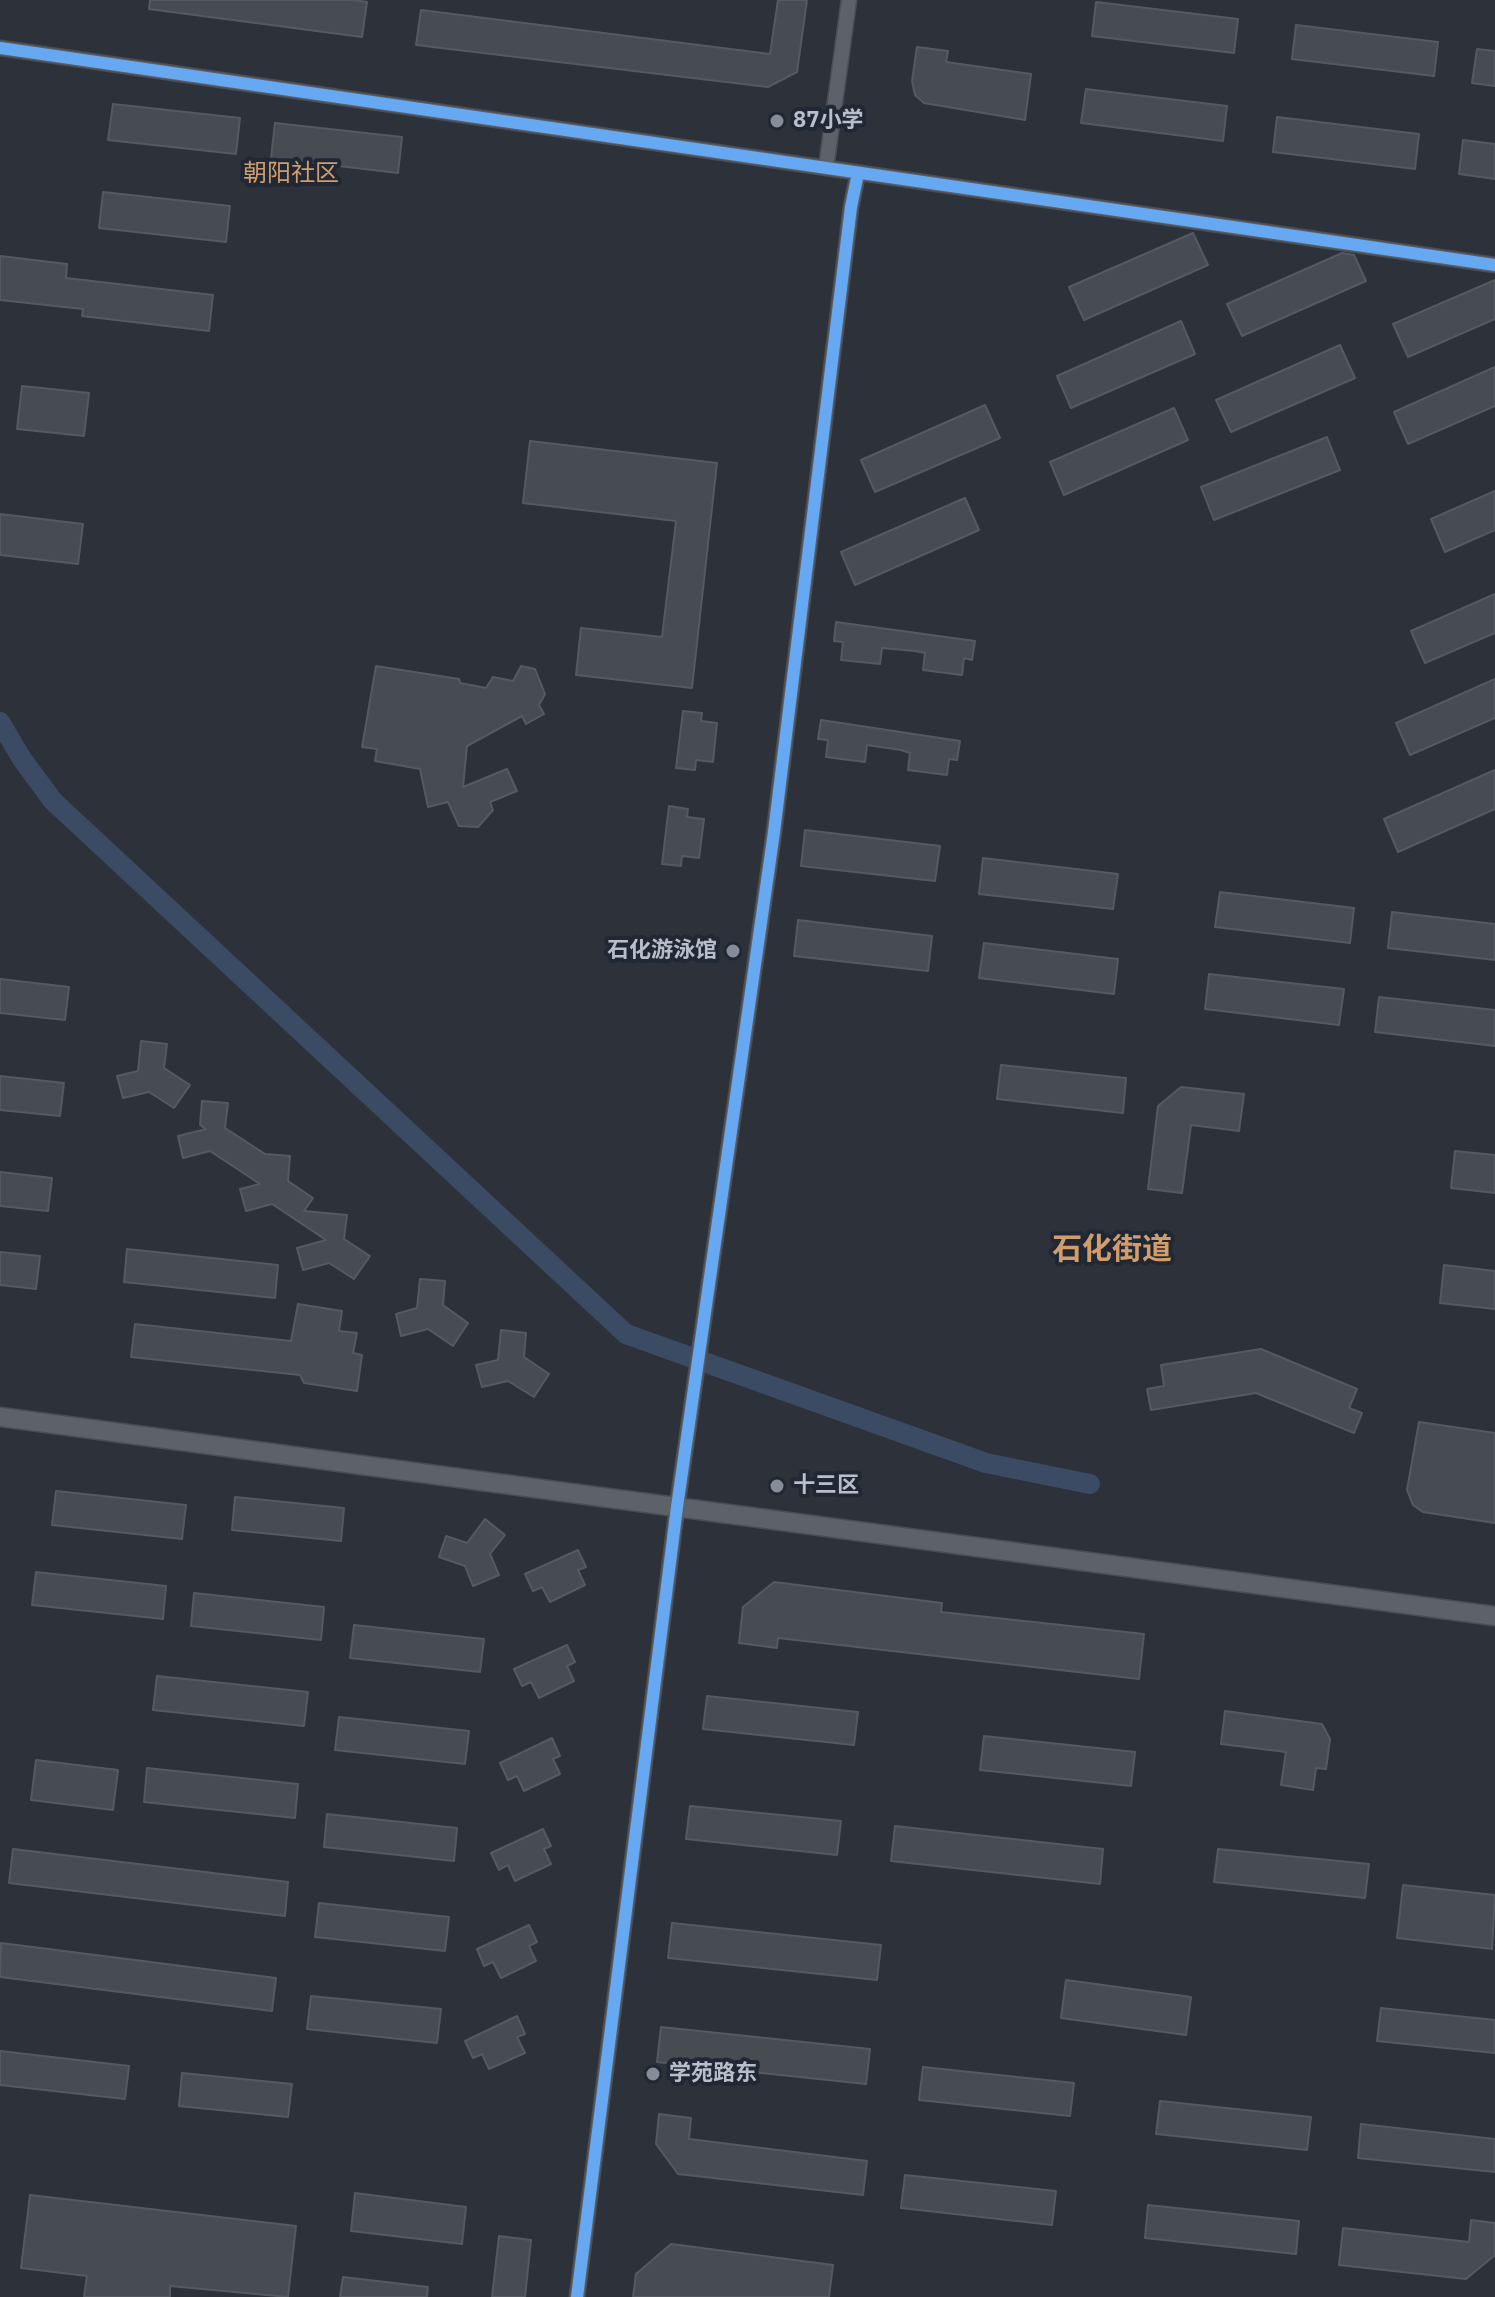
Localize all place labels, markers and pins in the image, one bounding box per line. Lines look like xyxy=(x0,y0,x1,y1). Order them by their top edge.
place label: 87小学 xyxy=(793,108,863,134)
marker: 87小学 xyxy=(768,112,786,130)
place label: 石化游泳馆 xyxy=(607,938,717,964)
marker: 石化游泳馆 xyxy=(724,942,742,960)
place label: 十三区 xyxy=(793,1473,859,1499)
marker: 十三区 xyxy=(768,1477,786,1495)
place label: 学苑路东 xyxy=(669,2061,757,2087)
marker: 学苑路东 xyxy=(644,2065,662,2083)

